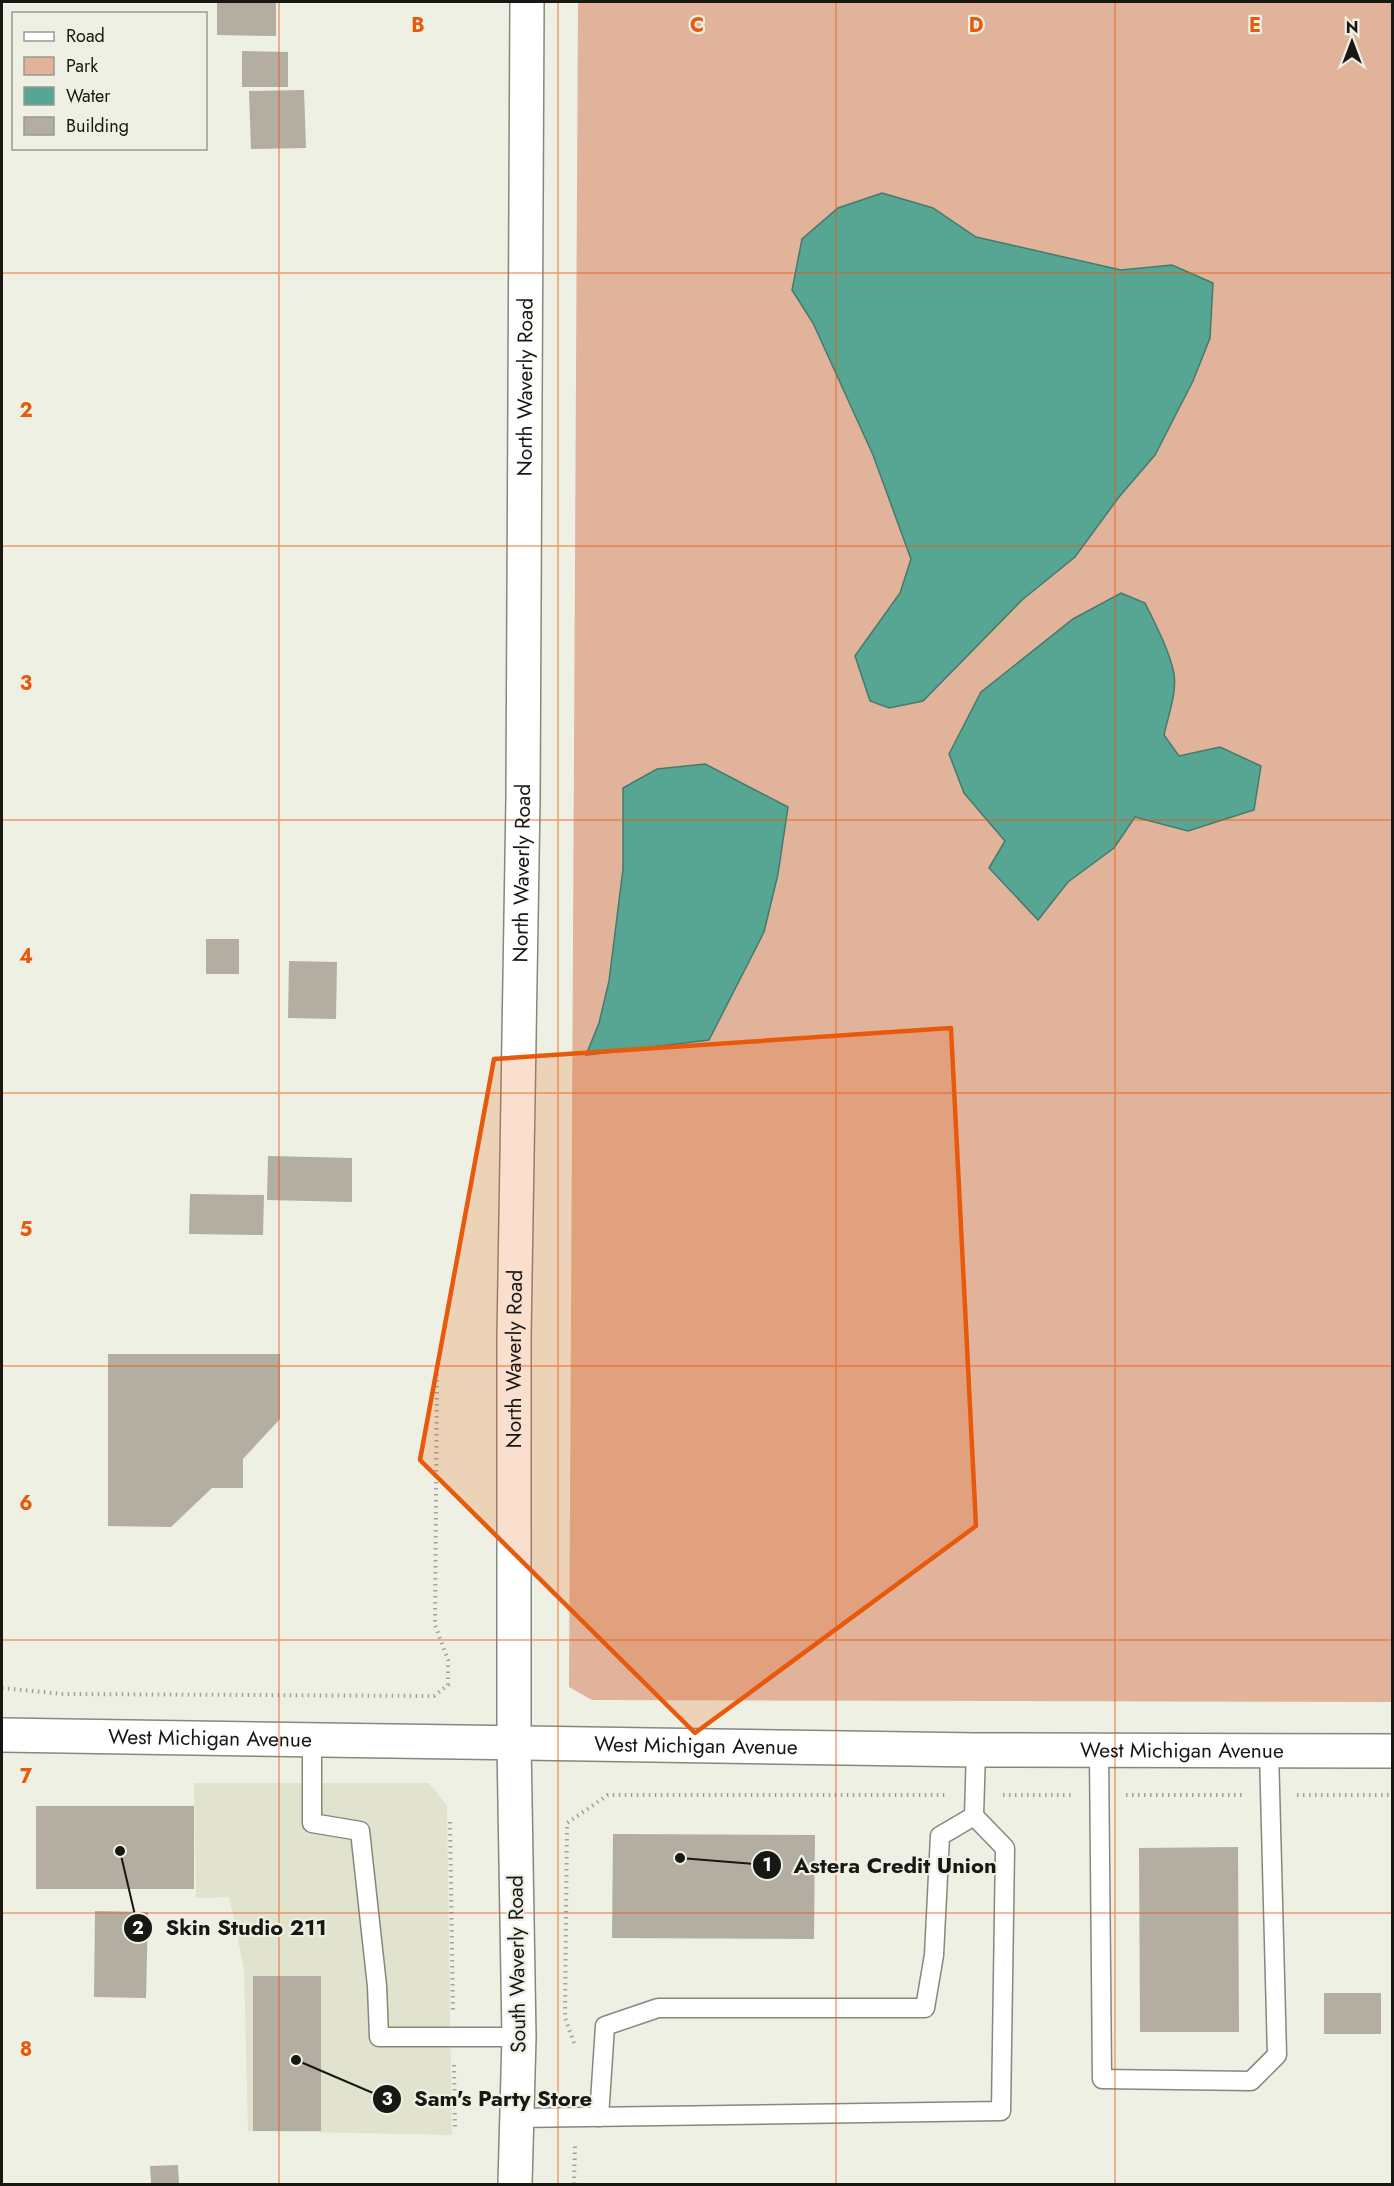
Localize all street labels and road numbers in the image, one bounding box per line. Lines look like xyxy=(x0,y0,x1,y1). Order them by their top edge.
street label: North Waverly Road xyxy=(510,298,541,477)
street label: North Waverly Road xyxy=(505,784,538,963)
street label: North Waverly Road xyxy=(499,1269,530,1448)
street label: West Michigan Avenue xyxy=(108,1722,312,1755)
street label: West Michigan Avenue xyxy=(594,1729,798,1762)
street label: West Michigan Avenue xyxy=(1080,1735,1284,1766)
street label: South Waverly Road xyxy=(500,1875,534,2053)

